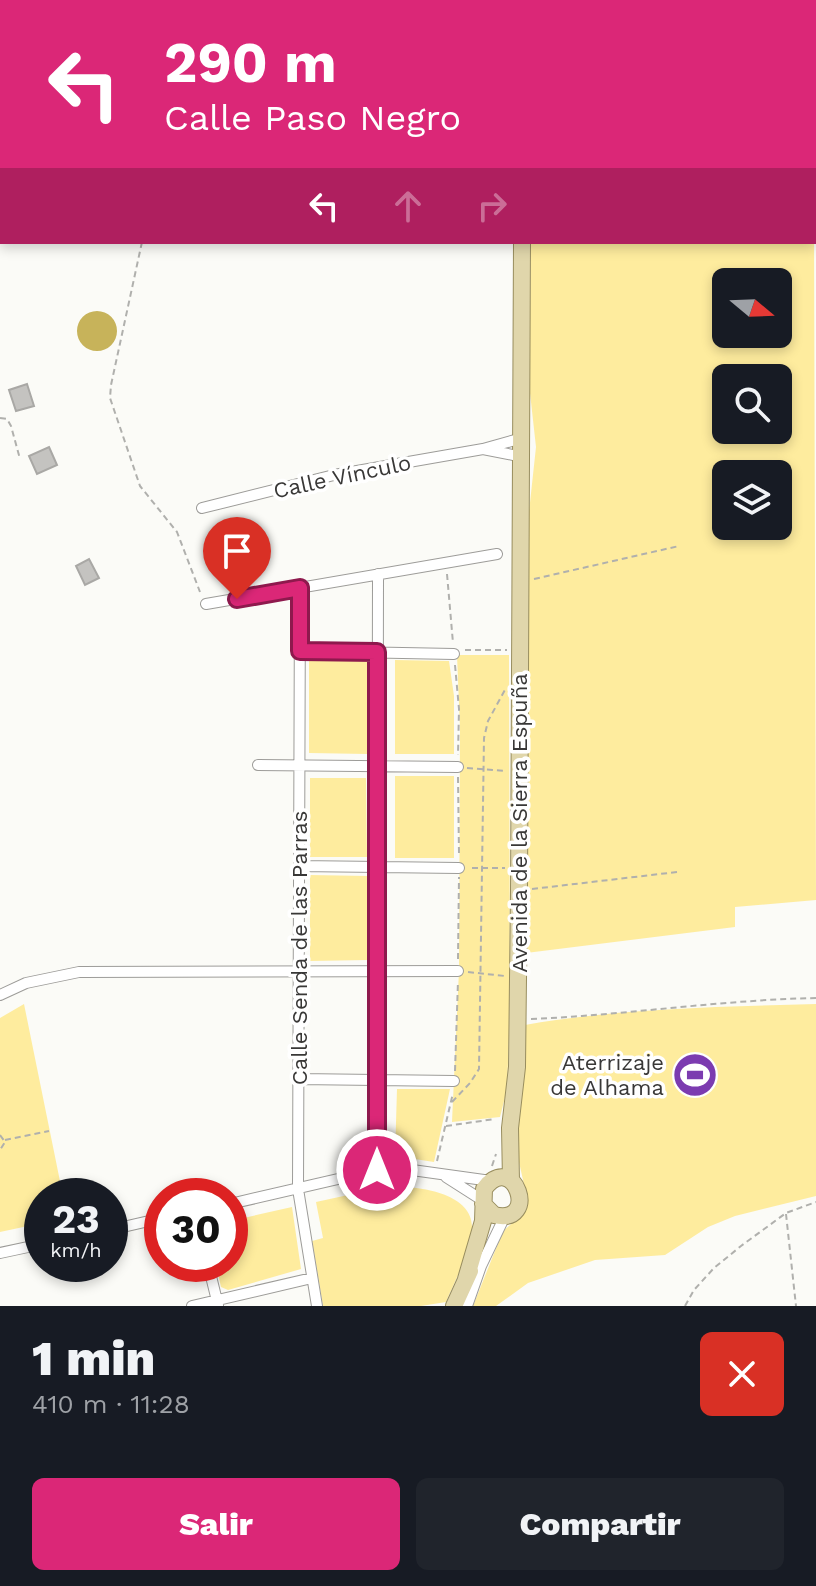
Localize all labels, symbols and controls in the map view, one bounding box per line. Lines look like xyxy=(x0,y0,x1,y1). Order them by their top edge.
text: 290 m xyxy=(164,30,337,96)
icon: left xyxy=(32,32,136,136)
text: Calle Paso Negro xyxy=(164,97,461,139)
icon: left xyxy=(302,184,346,228)
icon: ahead xyxy=(386,184,430,228)
icon: right xyxy=(470,184,514,228)
north arrow xyxy=(712,268,792,348)
map controls xyxy=(712,268,792,540)
button: search xyxy=(712,364,792,444)
street label: Calle Vínculo xyxy=(271,450,413,503)
button: layers xyxy=(712,460,792,540)
pin xyxy=(203,517,271,599)
icon: arrive xyxy=(215,529,259,573)
street label: Avenida de la Sierra Espuña xyxy=(507,673,532,973)
street label: Calle Senda de las Parras xyxy=(287,811,312,1085)
place label: Aterrizaje de Alhama xyxy=(550,1050,664,1100)
sports icon: Aterrizaje de Alhama xyxy=(671,1051,719,1099)
position arrow xyxy=(335,1128,419,1212)
speed limit sign: 30 xyxy=(144,1178,248,1282)
text: 23 xyxy=(52,1196,100,1243)
text: km/h xyxy=(50,1238,102,1262)
text: 1 min xyxy=(32,1330,155,1387)
button: close xyxy=(700,1332,784,1416)
text: 410 m · 11:28 xyxy=(32,1389,190,1419)
button: Salir xyxy=(32,1478,400,1570)
button: Compartir xyxy=(416,1478,784,1570)

